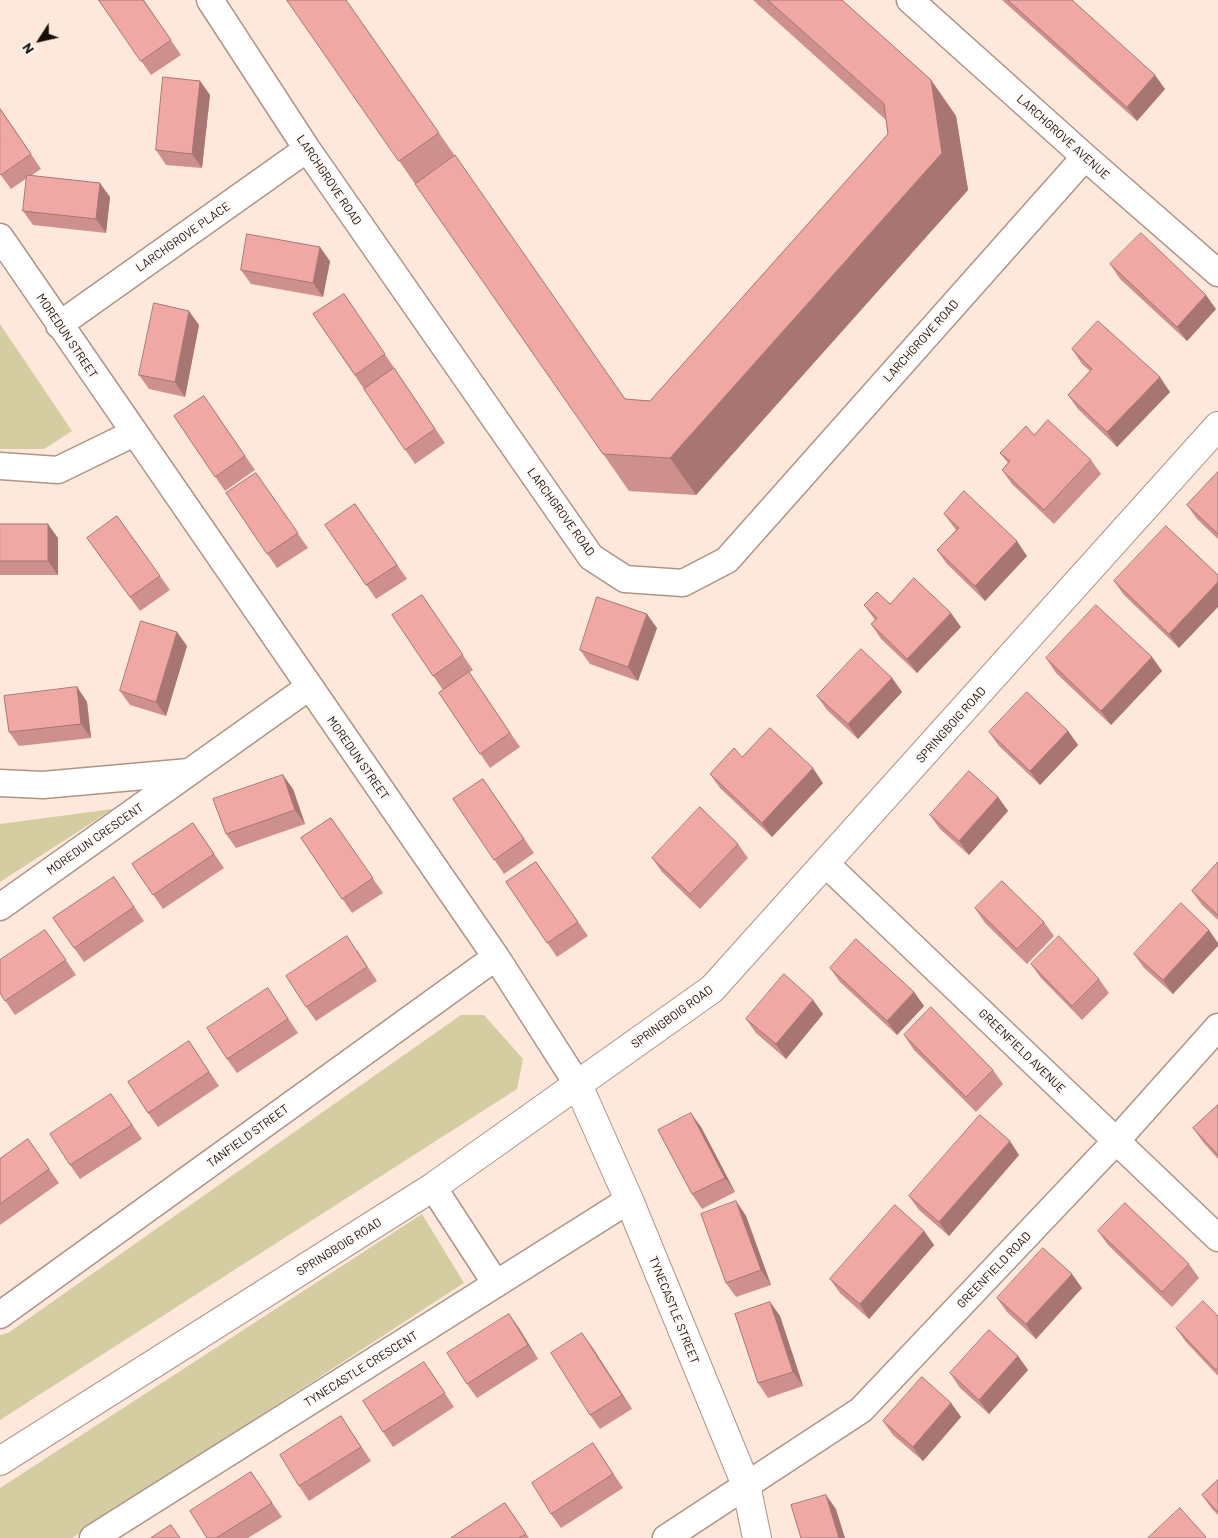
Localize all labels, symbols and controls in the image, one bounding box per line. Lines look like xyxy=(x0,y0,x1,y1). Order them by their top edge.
north arrow xyxy=(15,15,65,65)
text: N xyxy=(18,40,37,58)
street label: LARCHGROVE AVENUE xyxy=(1014,92,1112,182)
street label: LARCHGROVE ROAD xyxy=(294,132,364,228)
street label: LARCHGROVE PLACE xyxy=(133,199,233,275)
street label: MOREDUN STREET xyxy=(33,291,101,381)
street label: LARCHGROVE ROAD xyxy=(880,297,962,385)
street label: LARCHGROVE ROAD xyxy=(524,465,598,559)
street label: SPRINGBOIG ROAD xyxy=(913,684,989,766)
street label: MOREDUN STREET xyxy=(324,713,392,803)
street label: MOREDUN CRESCENT xyxy=(44,800,146,878)
street label: SPRINGBOIG ROAD xyxy=(628,983,716,1051)
street label: GREENFIELD AVENUE xyxy=(976,1006,1068,1096)
street label: TANFIELD STREET xyxy=(204,1102,292,1170)
street label: SPRINGBOIG ROAD xyxy=(294,1215,384,1279)
street label: GREENFIELD ROAD xyxy=(954,1229,1034,1311)
street label: TYNECASTLE STREET xyxy=(646,1254,702,1366)
street label: TYNECASTLE CRESCENT xyxy=(302,1328,420,1410)

